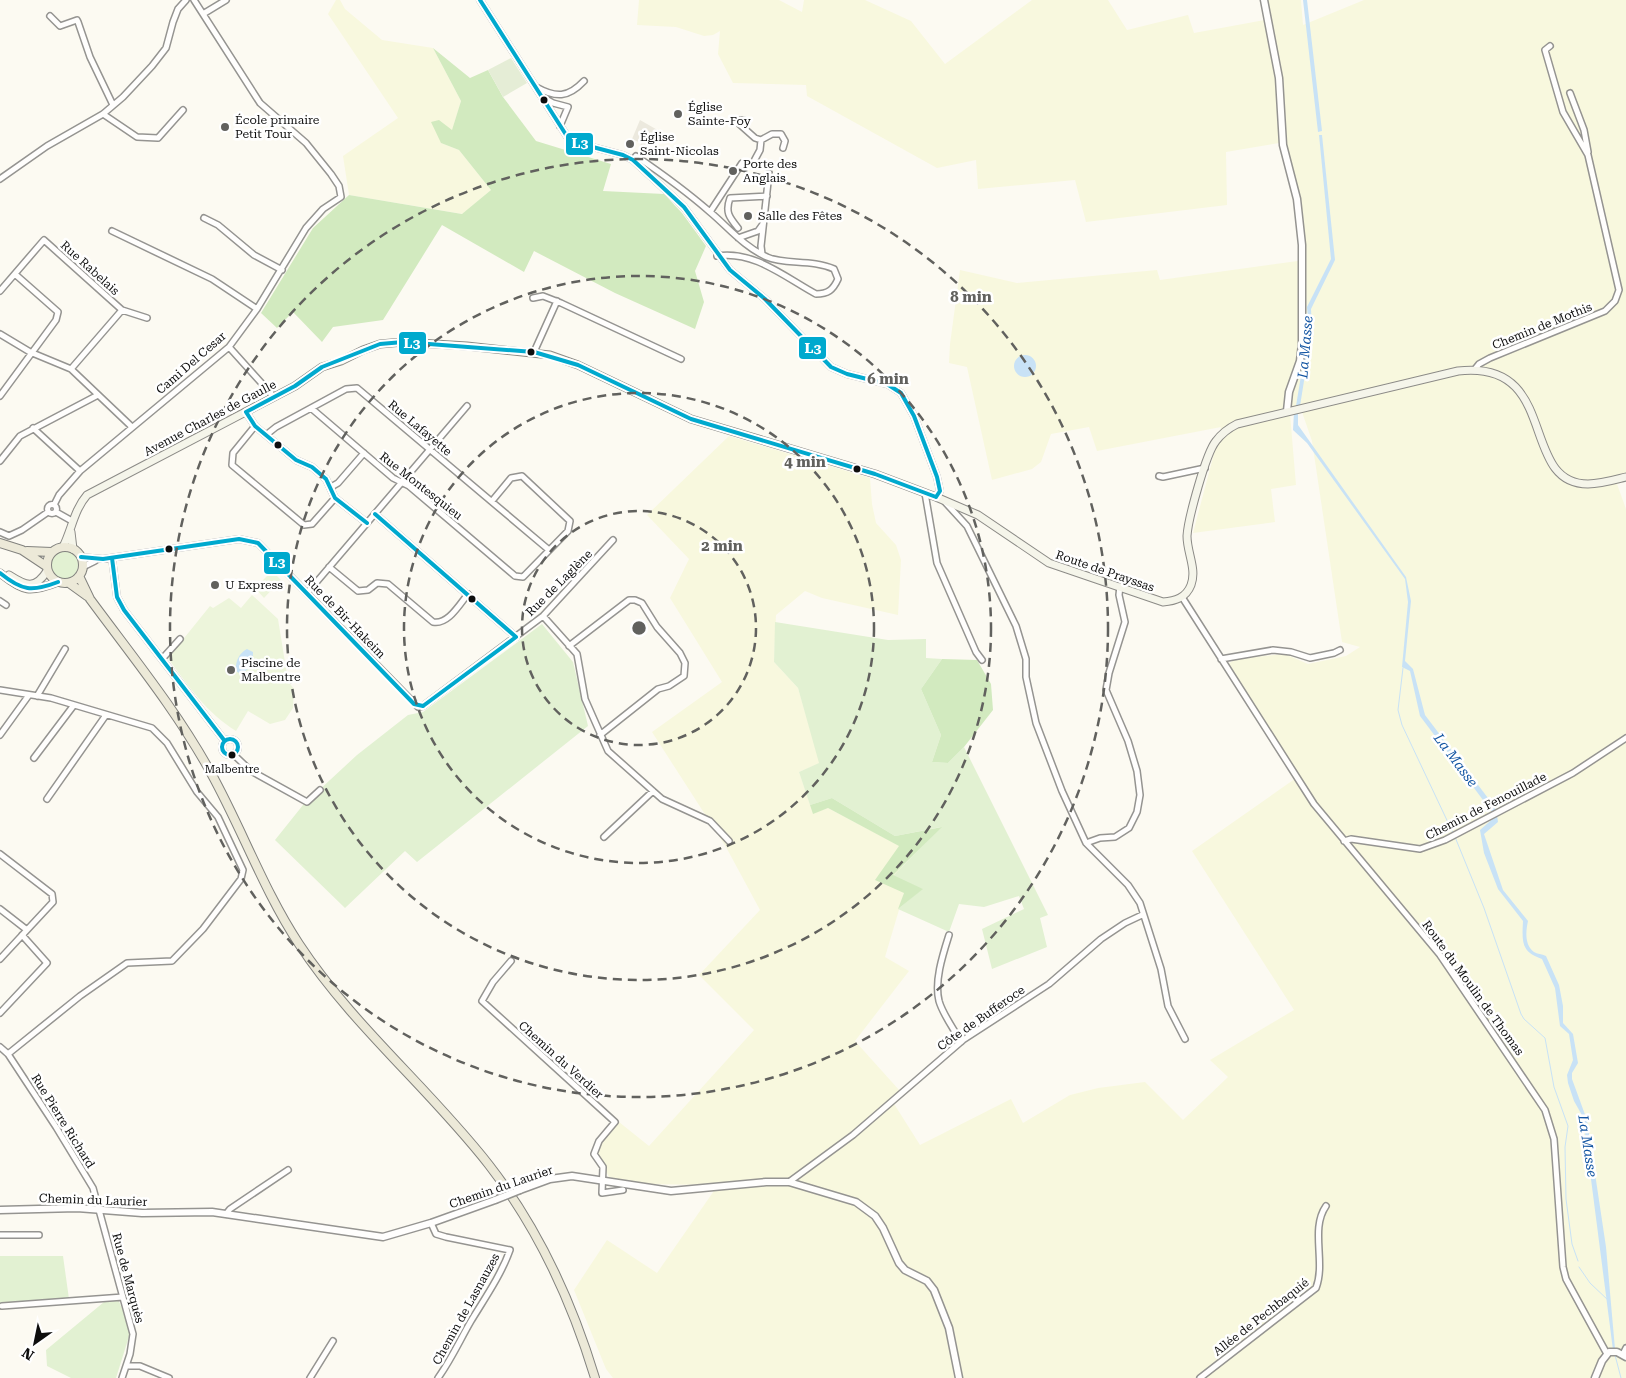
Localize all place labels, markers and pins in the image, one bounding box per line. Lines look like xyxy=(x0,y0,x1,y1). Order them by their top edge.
unlabelled marker xyxy=(539,95,549,105)
place label: Église Sainte-Foy xyxy=(688,100,752,128)
marker: Église Sainte-Foy xyxy=(672,108,684,120)
place label: École primaire Petit Tour xyxy=(235,113,320,141)
marker: École primaire Petit Tour xyxy=(219,121,231,133)
place label: Église Saint-Nicolas xyxy=(640,130,719,158)
marker: Église Saint-Nicolas xyxy=(624,138,636,150)
place label: Porte des Anglais xyxy=(743,157,797,185)
marker: Porte des Anglais xyxy=(727,165,739,177)
place label: Salle des Fêtes xyxy=(758,209,842,223)
marker: Salle des Fêtes xyxy=(742,210,754,222)
unlabelled marker xyxy=(526,347,536,357)
unlabelled marker xyxy=(273,440,283,450)
unlabelled marker xyxy=(852,464,862,474)
unlabelled marker xyxy=(164,544,174,554)
place label: U Express xyxy=(225,578,283,592)
marker: U Express xyxy=(209,579,221,591)
unlabelled marker xyxy=(467,594,477,604)
centre of rings xyxy=(630,619,648,637)
place label: Piscine de Malbentre xyxy=(241,656,301,684)
marker: Piscine de Malbentre xyxy=(225,664,237,676)
marker: Malbentre xyxy=(227,750,237,760)
place label: Malbentre xyxy=(205,763,259,776)

